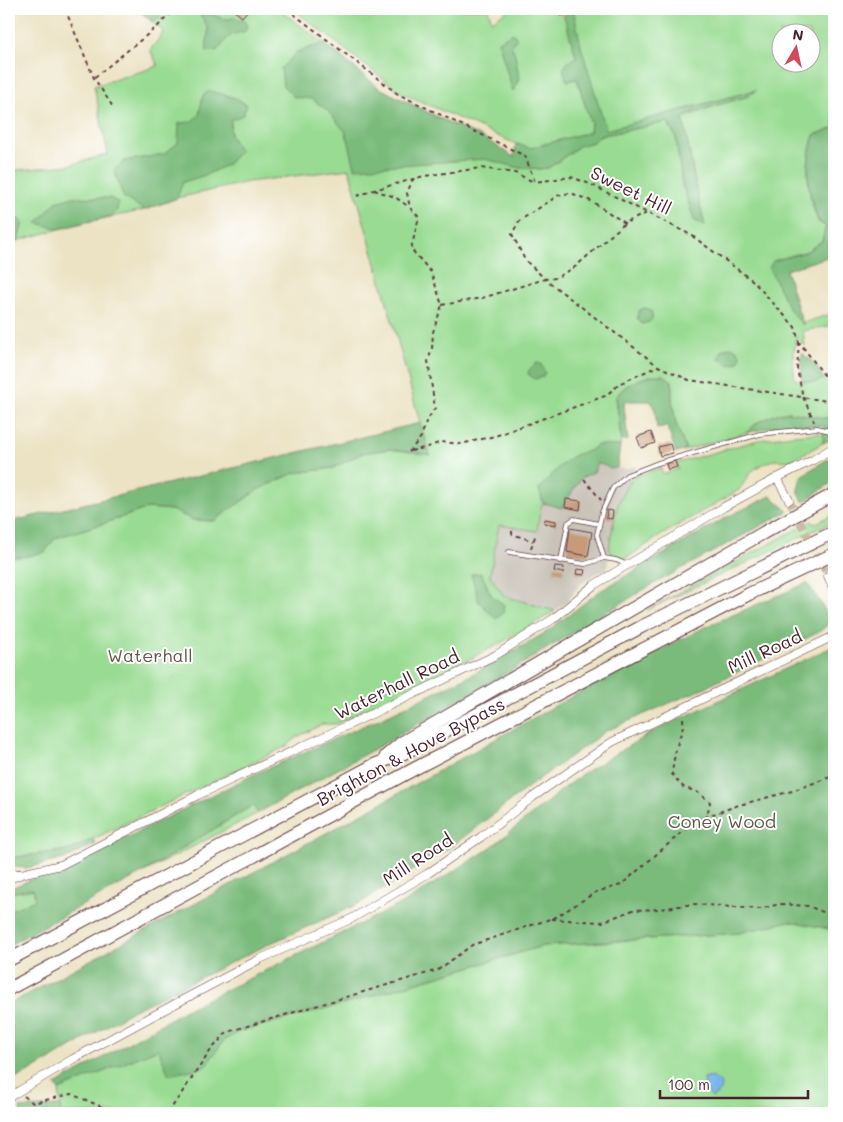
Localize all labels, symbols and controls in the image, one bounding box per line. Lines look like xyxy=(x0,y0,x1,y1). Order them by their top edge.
north arrow xyxy=(770,22,820,72)
text: N xyxy=(791,24,805,45)
street label: Sweet Hill xyxy=(587,160,676,220)
street label: Mill Road xyxy=(723,623,806,679)
park label: Waterhall xyxy=(107,643,193,667)
street label: Waterhall Road xyxy=(330,643,463,725)
street label: Brighton & Hove Bypass xyxy=(312,691,509,811)
park label: Coney Wood xyxy=(668,809,776,833)
street label: Mill Road xyxy=(378,827,457,891)
scale bar xyxy=(660,1067,808,1099)
text: 100 m xyxy=(668,1074,710,1094)

